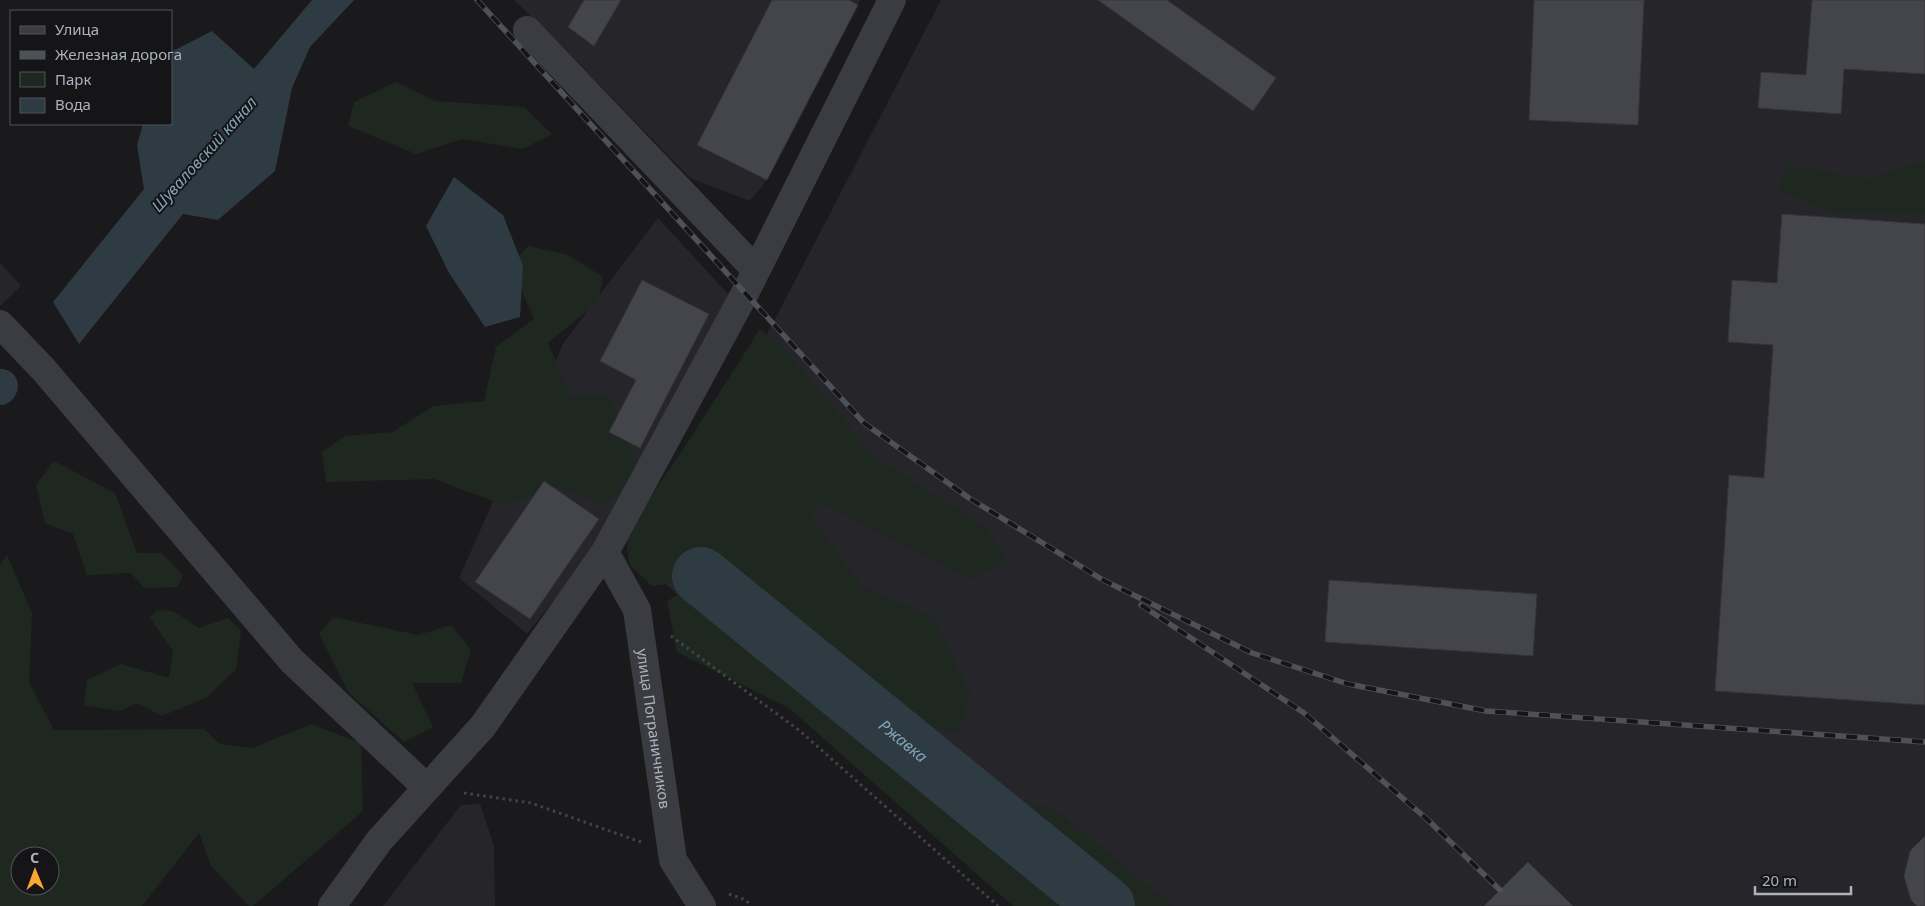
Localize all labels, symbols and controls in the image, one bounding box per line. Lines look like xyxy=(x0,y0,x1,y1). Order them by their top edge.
legend xyxy=(10,10,172,125)
text: Улица xyxy=(55,19,99,39)
text: Железная дорога xyxy=(55,44,182,64)
text: Парк xyxy=(55,69,91,89)
water label: Шуваловский канал xyxy=(146,92,262,216)
text: Вода xyxy=(55,94,91,114)
street label: улица Пограничников xyxy=(633,647,675,810)
water label: Ржавка xyxy=(874,714,932,767)
north arrow xyxy=(10,846,60,896)
text: С xyxy=(30,848,39,867)
scale bar xyxy=(1755,864,1851,896)
text: 20 m xyxy=(1762,870,1797,890)

